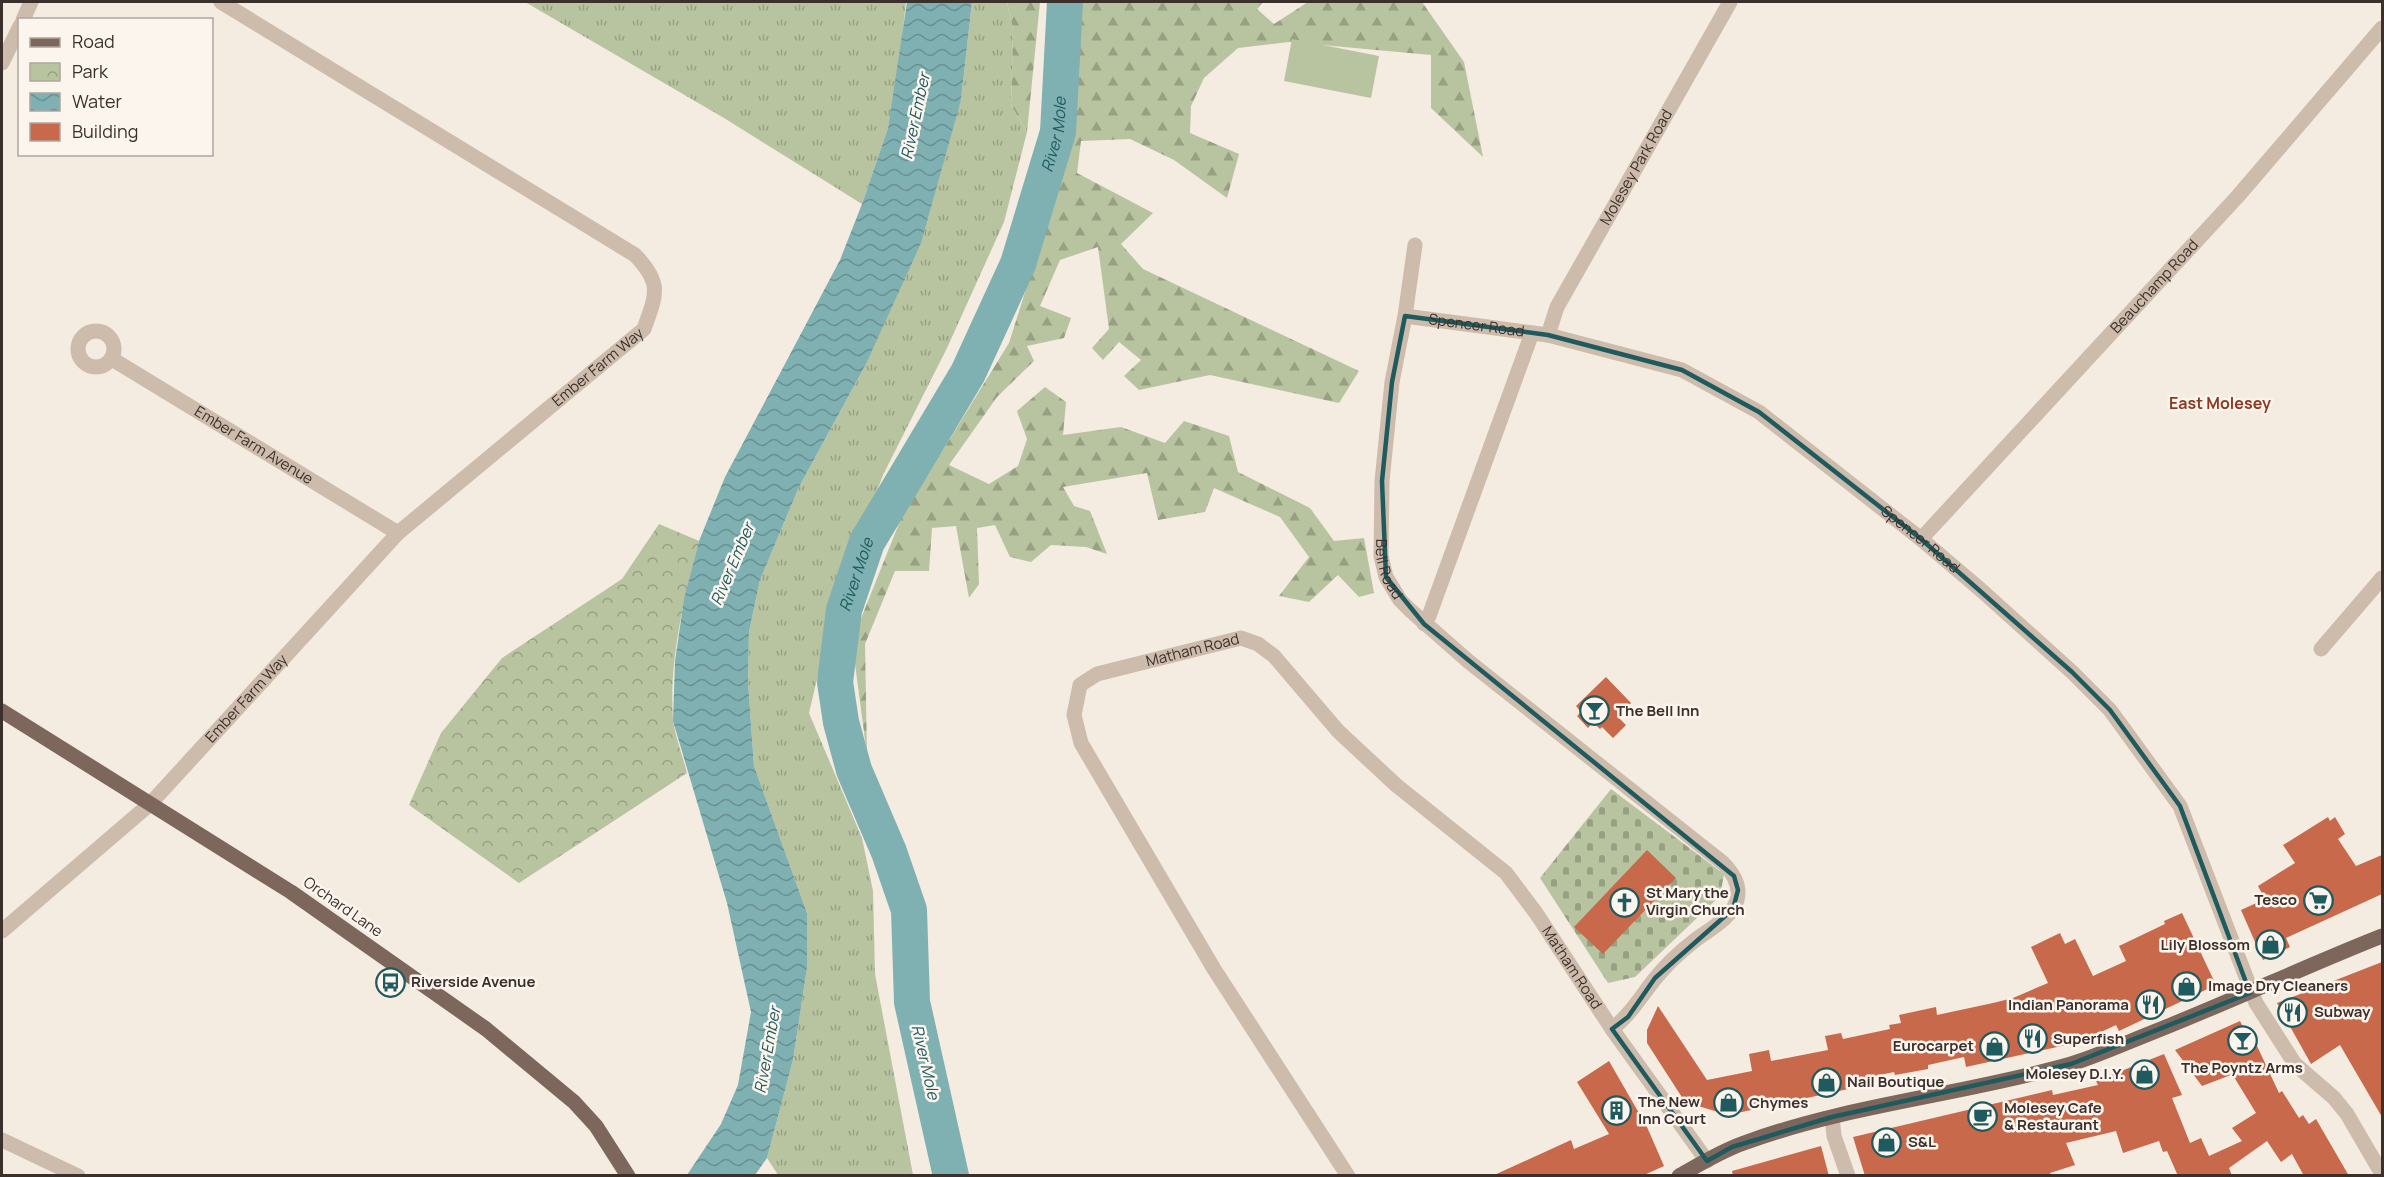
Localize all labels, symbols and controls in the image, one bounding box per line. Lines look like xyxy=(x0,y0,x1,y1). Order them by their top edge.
legend xyxy=(18,18,213,156)
text: Road xyxy=(72,29,115,53)
text: Park xyxy=(72,59,109,83)
water label: River Ember xyxy=(895,69,935,161)
text: Water xyxy=(72,89,122,113)
water label: River Mole xyxy=(1036,95,1071,175)
street label: Molesey Park Road xyxy=(1595,105,1677,229)
text: Building xyxy=(72,119,138,143)
street label: Beauchamp Road xyxy=(2105,235,2203,338)
street label: Spencer Road xyxy=(1427,308,1526,342)
street label: Ember Farm Way xyxy=(547,323,648,411)
district label: East Molesey xyxy=(2169,392,2271,414)
street label: Ember Farm Avenue xyxy=(191,401,318,489)
street label: Spencer Road xyxy=(1877,500,1965,578)
water label: River Ember xyxy=(705,518,760,608)
water label: River Mole xyxy=(833,533,879,614)
street label: Bell Road xyxy=(1371,539,1408,603)
street label: Matham Road xyxy=(1144,628,1241,671)
street label: Ember Farm Way xyxy=(200,649,292,747)
bar icon: The Bell Inn xyxy=(1579,695,1611,727)
place label: The Bell Inn xyxy=(1616,700,1699,721)
street label: Orchard Lane xyxy=(299,871,387,942)
place label: St Mary the Virgin Church xyxy=(1646,882,1745,920)
supermarket icon: Tesco xyxy=(2302,884,2334,916)
church icon: St Mary the Virgin Church xyxy=(1609,886,1641,918)
place label: Tesco xyxy=(2254,889,2297,910)
street label: Matham Road xyxy=(1537,922,1607,1013)
shop icon: Lily Blossom xyxy=(2255,929,2287,961)
place label: Lily Blossom xyxy=(2160,934,2250,955)
bus stop icon: Riverside Avenue xyxy=(374,966,406,998)
shop icon: Image Dry Cleaners xyxy=(2171,970,2203,1002)
place label: Riverside Avenue xyxy=(411,971,535,992)
place label: Image Dry Cleaners xyxy=(2208,975,2348,996)
restaurant icon: Indian Panorama xyxy=(2134,989,2166,1021)
place label: Indian Panorama xyxy=(2008,994,2129,1015)
restaurant icon: Subway xyxy=(2277,996,2309,1028)
place label: Subway xyxy=(2314,1001,2371,1022)
water label: River Ember xyxy=(749,1003,786,1095)
water label: River Mole xyxy=(907,1023,946,1103)
restaurant icon: Superfish xyxy=(2016,1023,2048,1055)
bar icon: The Poyntz Arms xyxy=(2226,1025,2258,1057)
place label: Superfish xyxy=(2053,1028,2124,1049)
shop icon: Eurocarpet xyxy=(1979,1030,2011,1062)
place label: Eurocarpet xyxy=(1893,1035,1974,1056)
place label: The Poyntz Arms xyxy=(2181,1057,2303,1078)
shop icon: Molesey D.I.Y. xyxy=(2129,1058,2161,1090)
place label: Molesey D.I.Y. xyxy=(2026,1063,2124,1084)
shop icon: Nail Boutique xyxy=(1810,1066,1842,1098)
place label: Nail Boutique xyxy=(1847,1071,1944,1092)
shop icon: Chymes xyxy=(1712,1087,1744,1119)
place label: The New Inn Court xyxy=(1638,1091,1706,1129)
place label: Chymes xyxy=(1749,1092,1808,1113)
building icon: The New Inn Court xyxy=(1601,1095,1633,1127)
place label: Molesey Cafe & Restaurant xyxy=(2004,1097,2102,1135)
cafe icon: Molesey Cafe & Restaurant xyxy=(1967,1101,1999,1133)
shop icon: S&L xyxy=(1871,1126,1903,1158)
place label: S&L xyxy=(1908,1131,1936,1152)

